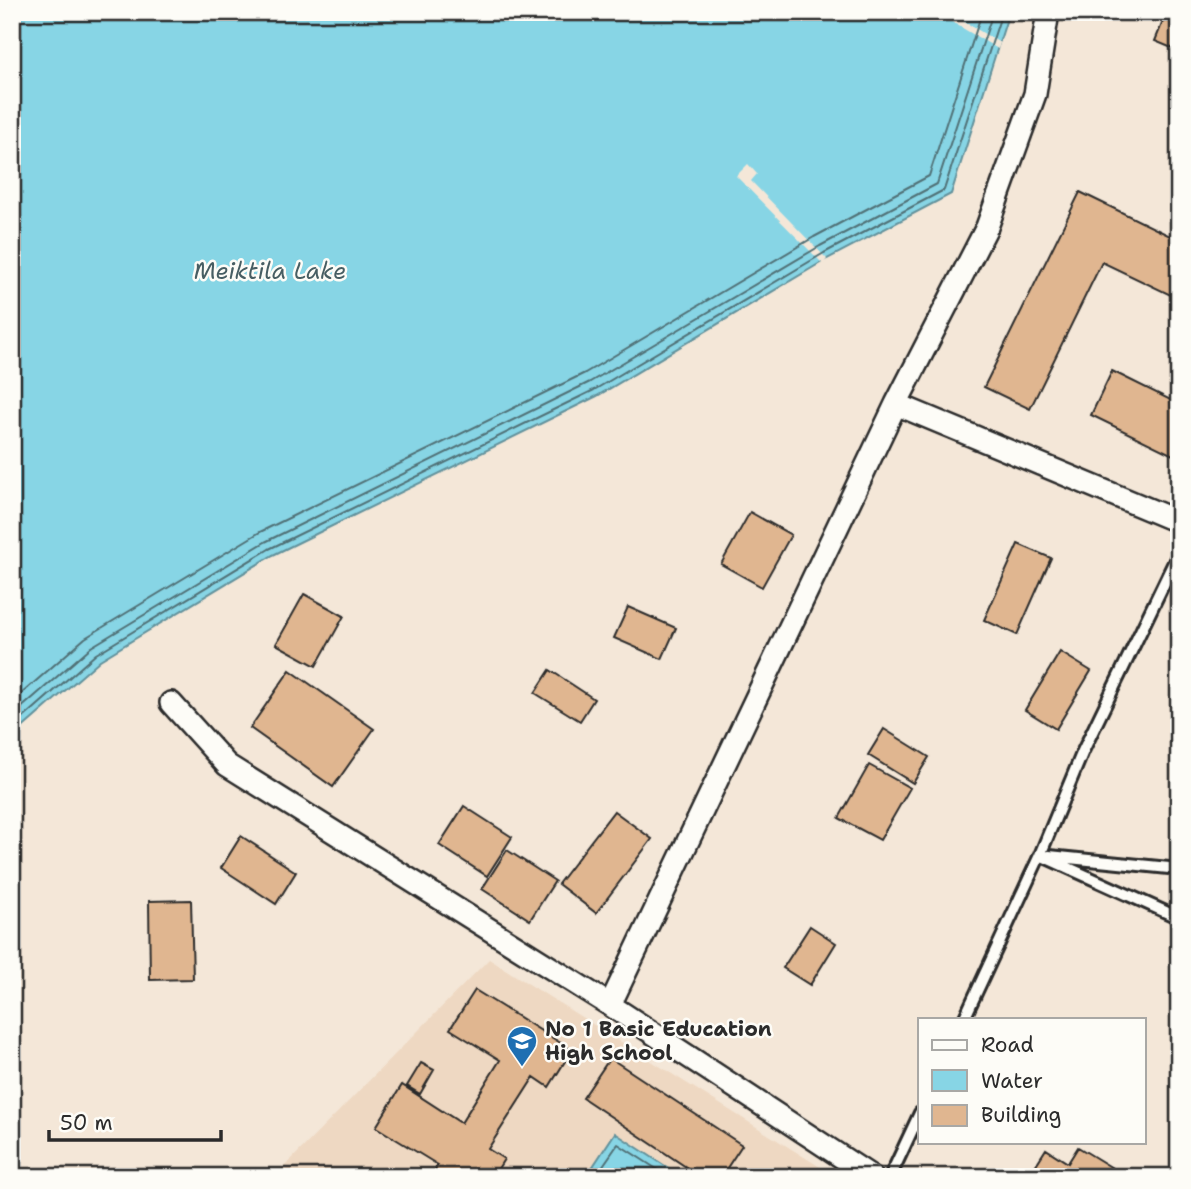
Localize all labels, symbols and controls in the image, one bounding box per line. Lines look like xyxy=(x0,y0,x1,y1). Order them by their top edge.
water label: Meiktila Lake xyxy=(194,256,346,286)
place label: No 1 Basic Education High School xyxy=(545,1015,772,1067)
legend xyxy=(918,1018,1146,1144)
school or university icon: No 1 Basic Education High School xyxy=(505,1024,539,1068)
text: Road xyxy=(981,1031,1034,1059)
text: Water xyxy=(981,1067,1043,1095)
scale bar xyxy=(49,1098,220,1142)
text: Building xyxy=(981,1101,1061,1129)
text: 50 m xyxy=(60,1109,113,1137)

